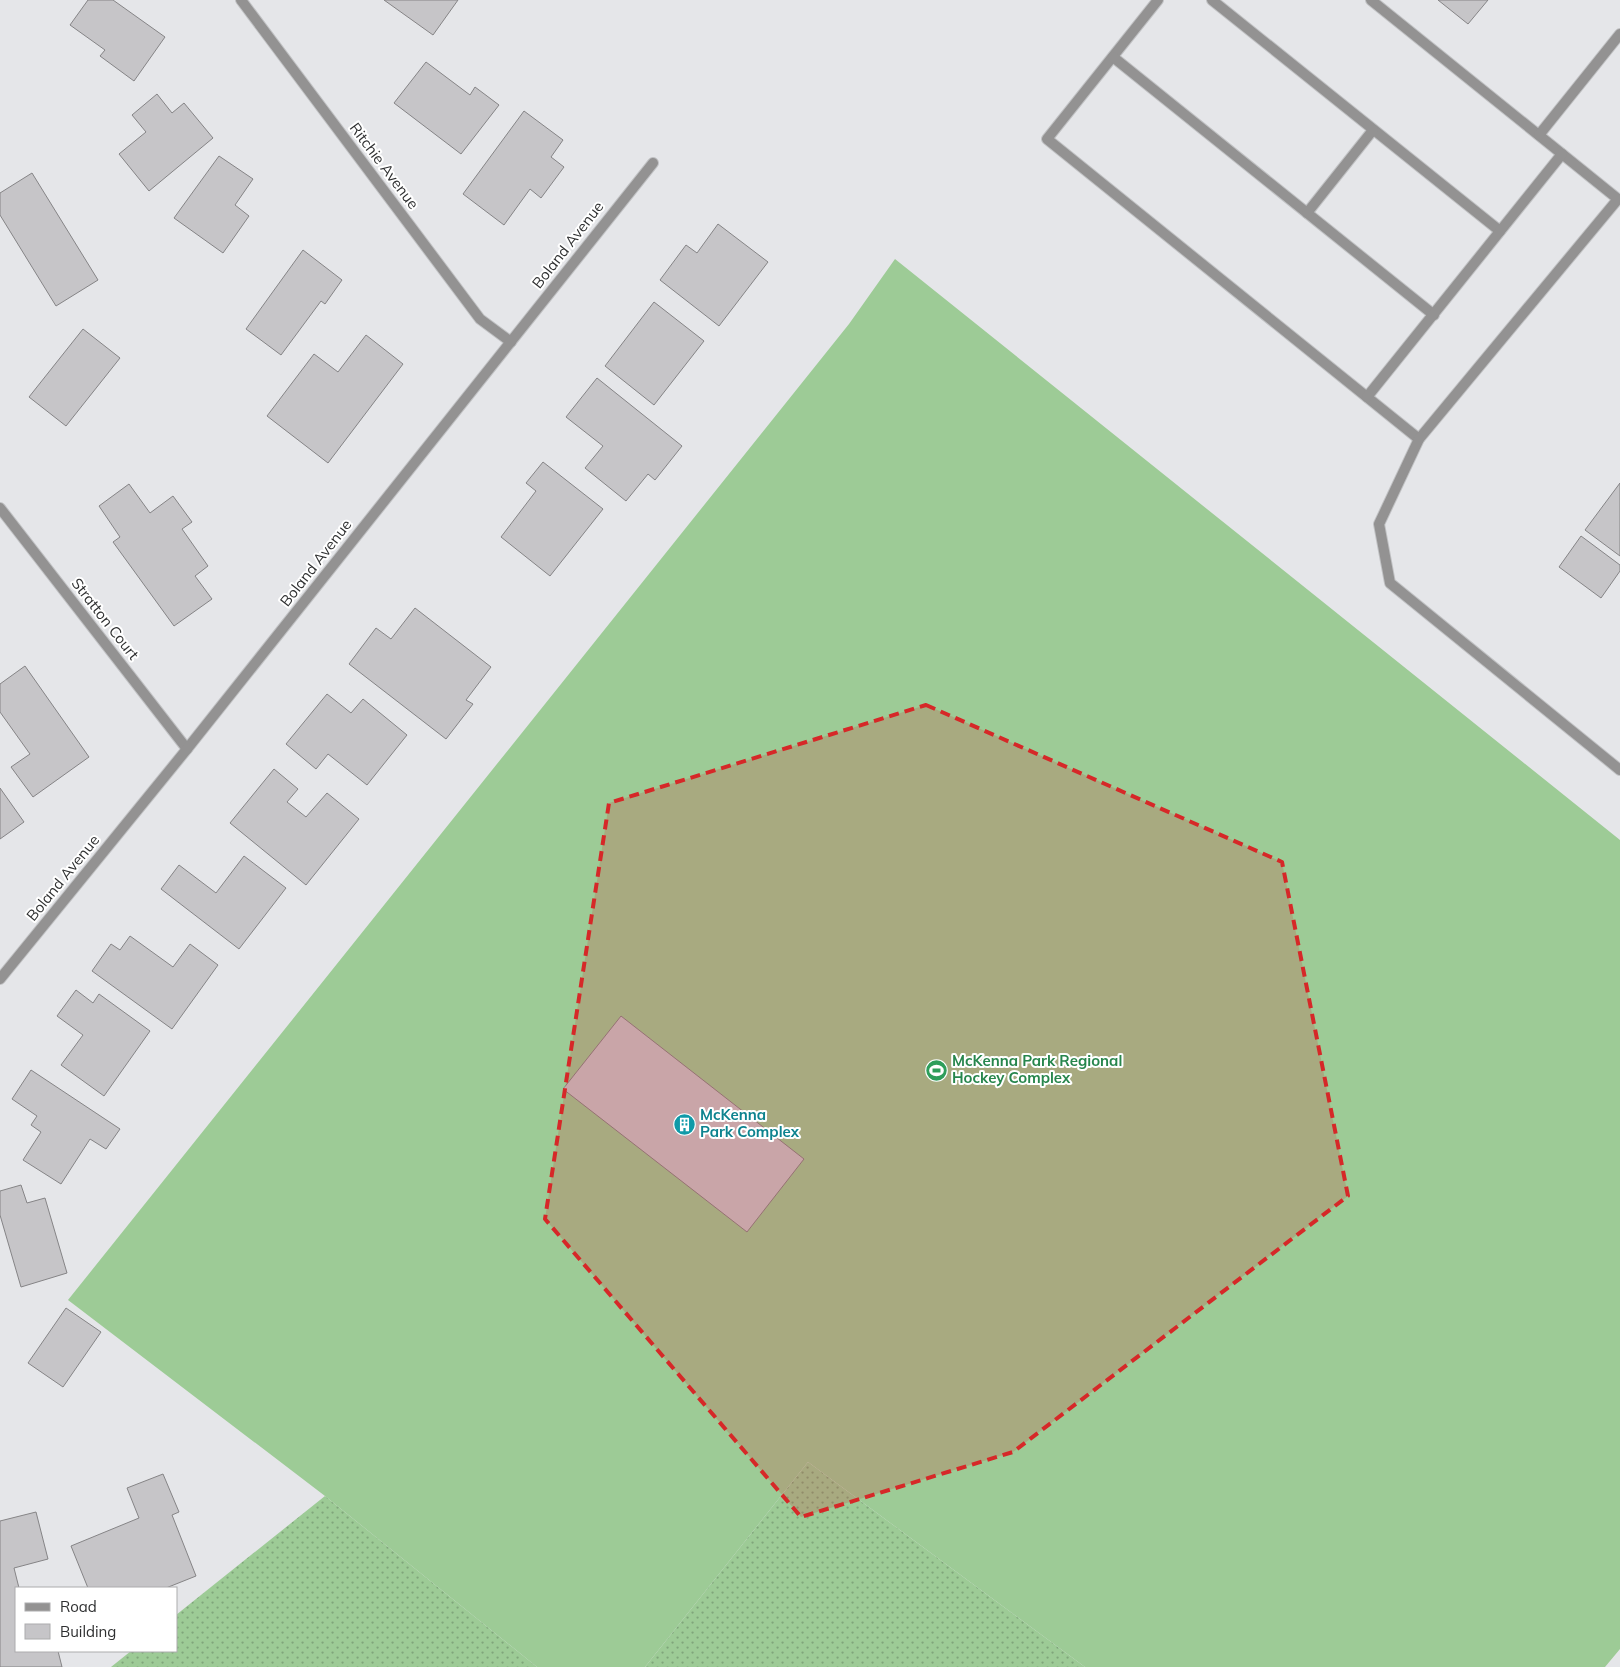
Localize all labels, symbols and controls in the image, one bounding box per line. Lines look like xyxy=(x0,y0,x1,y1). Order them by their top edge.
street label: Ritchie Avenue xyxy=(346,119,423,213)
street label: Boland Avenue xyxy=(528,197,608,292)
street label: Boland Avenue xyxy=(276,515,356,610)
street label: Stratton Court xyxy=(68,574,143,663)
street label: Boland Avenue xyxy=(22,831,103,925)
place label: McKenna Park Regional Hockey Complex xyxy=(952,1051,1122,1087)
sports icon: McKenna Park Regional Hockey Complex xyxy=(924,1058,948,1082)
place label: McKenna Park Complex xyxy=(700,1105,800,1141)
building icon: McKenna Park Complex xyxy=(672,1112,696,1136)
legend xyxy=(15,1587,178,1652)
text: Road xyxy=(60,1597,97,1616)
text: Building xyxy=(60,1622,116,1641)

